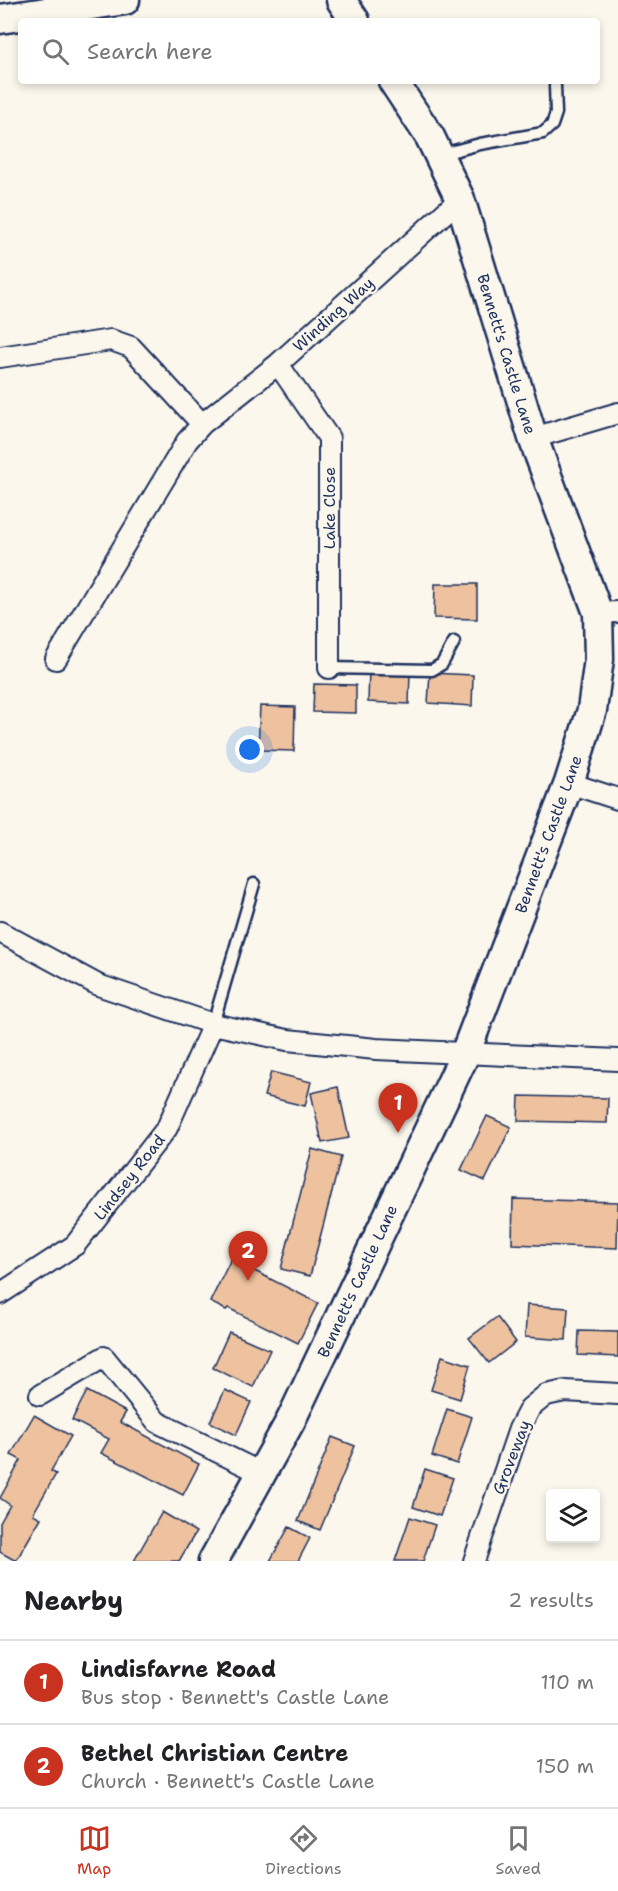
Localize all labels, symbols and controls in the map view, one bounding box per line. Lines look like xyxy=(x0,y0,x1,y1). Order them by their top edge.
search box xyxy=(18,18,600,84)
icon: search xyxy=(39,35,72,68)
text: Search here xyxy=(87,37,213,66)
street label: Bennett's Castle Lane xyxy=(472,271,541,437)
street label: Winding Way xyxy=(288,272,378,356)
street label: Lake Close xyxy=(319,467,340,549)
your location xyxy=(235,735,264,764)
street label: Bennett's Castle Lane xyxy=(510,752,587,916)
pin: 1 xyxy=(378,1084,418,1133)
street label: Lindsey Road xyxy=(89,1130,170,1225)
street label: Bennett's Castle Lane xyxy=(313,1201,402,1361)
pin: 2 xyxy=(228,1232,268,1281)
street label: Groveway xyxy=(488,1417,535,1497)
map controls xyxy=(546,1489,600,1543)
button: layers xyxy=(546,1489,600,1543)
text: Nearby xyxy=(24,1583,123,1618)
text: 2 results xyxy=(508,1587,594,1613)
text: Lindisfarne Road xyxy=(81,1655,276,1684)
text: 1 xyxy=(39,1669,48,1695)
text: 110 m xyxy=(540,1669,594,1695)
text: Bus stop · Bennett's Castle Lane xyxy=(81,1684,389,1710)
text: Bethel Christian Centre xyxy=(81,1739,349,1768)
text: 2 xyxy=(37,1753,51,1779)
text: 150 m xyxy=(536,1753,594,1779)
text: Church · Bennett's Castle Lane xyxy=(81,1768,375,1794)
tab: Map xyxy=(77,1822,111,1879)
tab: Directions xyxy=(265,1822,342,1879)
tab: Saved xyxy=(496,1822,541,1879)

